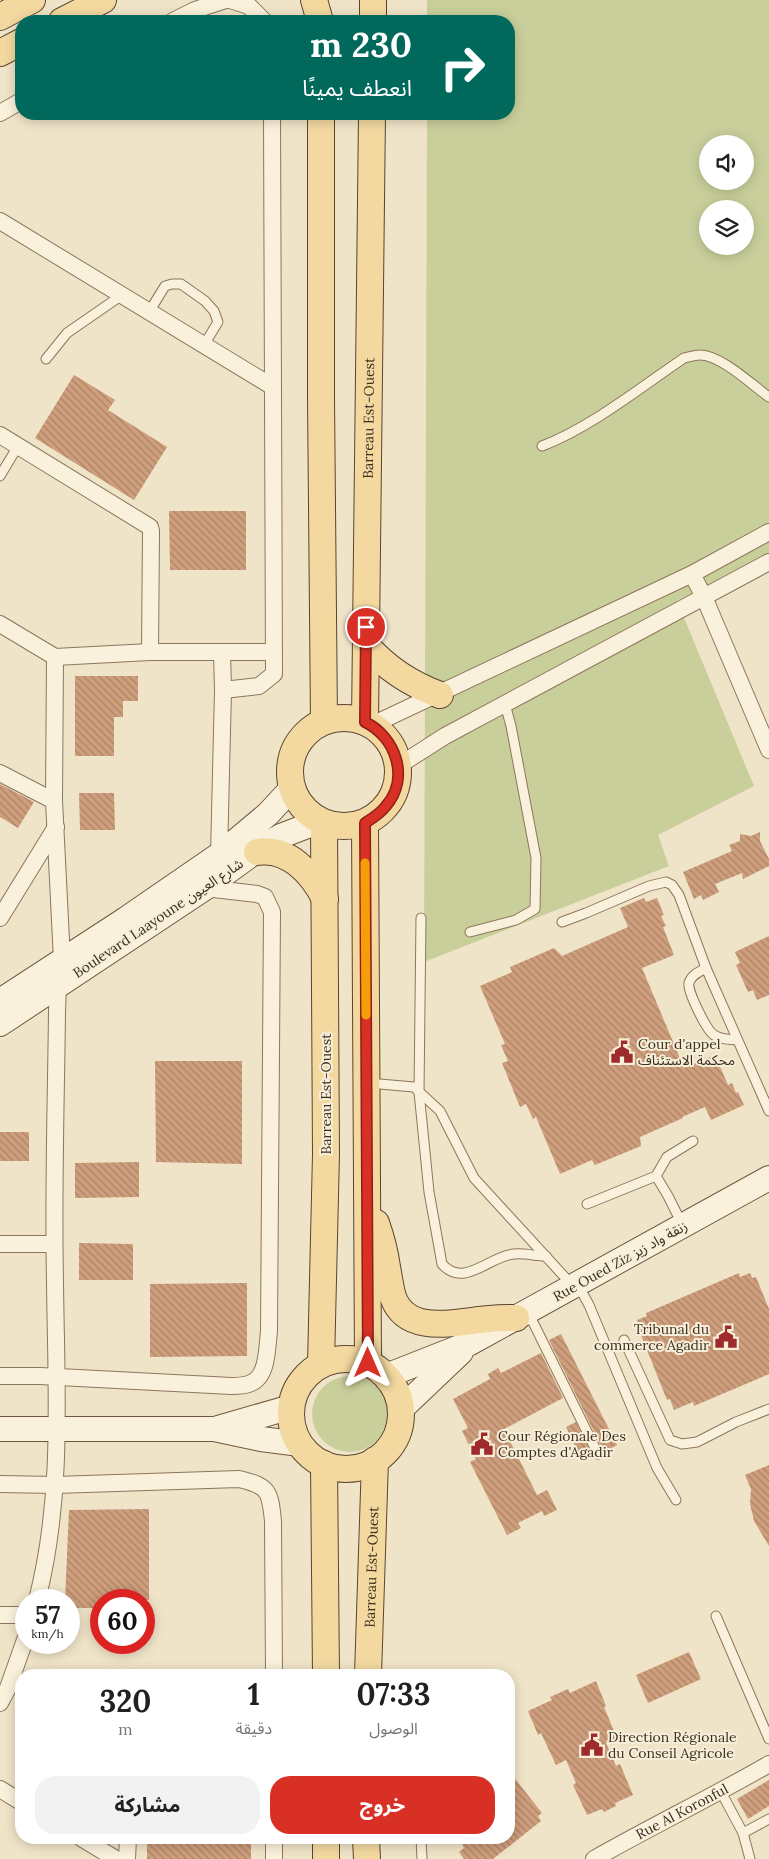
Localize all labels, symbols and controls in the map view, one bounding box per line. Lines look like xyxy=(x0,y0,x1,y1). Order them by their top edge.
text: 230 m xyxy=(310,22,412,67)
icon: right xyxy=(430,35,495,100)
text: انعطف يمينًا xyxy=(302,74,412,102)
map controls xyxy=(699,135,754,255)
button: sound xyxy=(699,135,754,190)
button: layers xyxy=(699,200,754,255)
street label: Barreau Est-Ouest xyxy=(359,357,378,479)
pin xyxy=(345,606,387,648)
icon: arrive xyxy=(352,613,380,641)
street label: Boulevard Laayoune شارع العيون xyxy=(69,854,248,984)
street label: Barreau Est-Ouest xyxy=(317,1033,335,1155)
place label: Cour d'appel محكمة الاستئناف xyxy=(638,1035,735,1069)
public building icon: Cour d'appel محكمة الاستئناف xyxy=(609,1039,635,1065)
street label: Rue Oued Ziz زنقة واد زيز xyxy=(550,1217,690,1305)
place label: Tribunal du commerce Agadir xyxy=(594,1320,709,1354)
public building icon: Tribunal du commerce Agadir xyxy=(713,1324,739,1350)
position arrow xyxy=(341,1336,393,1388)
place label: Cour Régionale Des Comptes d'Agadir xyxy=(498,1427,626,1461)
public building icon: Cour Régionale Des Comptes d'Agadir xyxy=(469,1431,495,1457)
street label: Barreau Est-Ouest xyxy=(361,1506,383,1628)
speed limit sign: 60 xyxy=(90,1589,155,1654)
text: 57 xyxy=(35,1599,60,1631)
text: km/h xyxy=(31,1626,64,1641)
text: 1 xyxy=(248,1675,260,1713)
text: 07:33 xyxy=(356,1675,431,1713)
text: 320 xyxy=(99,1682,151,1720)
text: دقيقة xyxy=(236,1718,272,1738)
text: الوصول xyxy=(369,1718,418,1738)
text: m xyxy=(118,1719,132,1739)
place label: Direction Régionale du Conseil Agricole xyxy=(608,1728,737,1762)
public building icon: Direction Régionale du Conseil Agricole xyxy=(579,1732,605,1758)
button: مشاركة xyxy=(35,1776,260,1834)
button: خروج xyxy=(270,1776,495,1834)
street label: Rue Al Koronful xyxy=(633,1780,731,1843)

